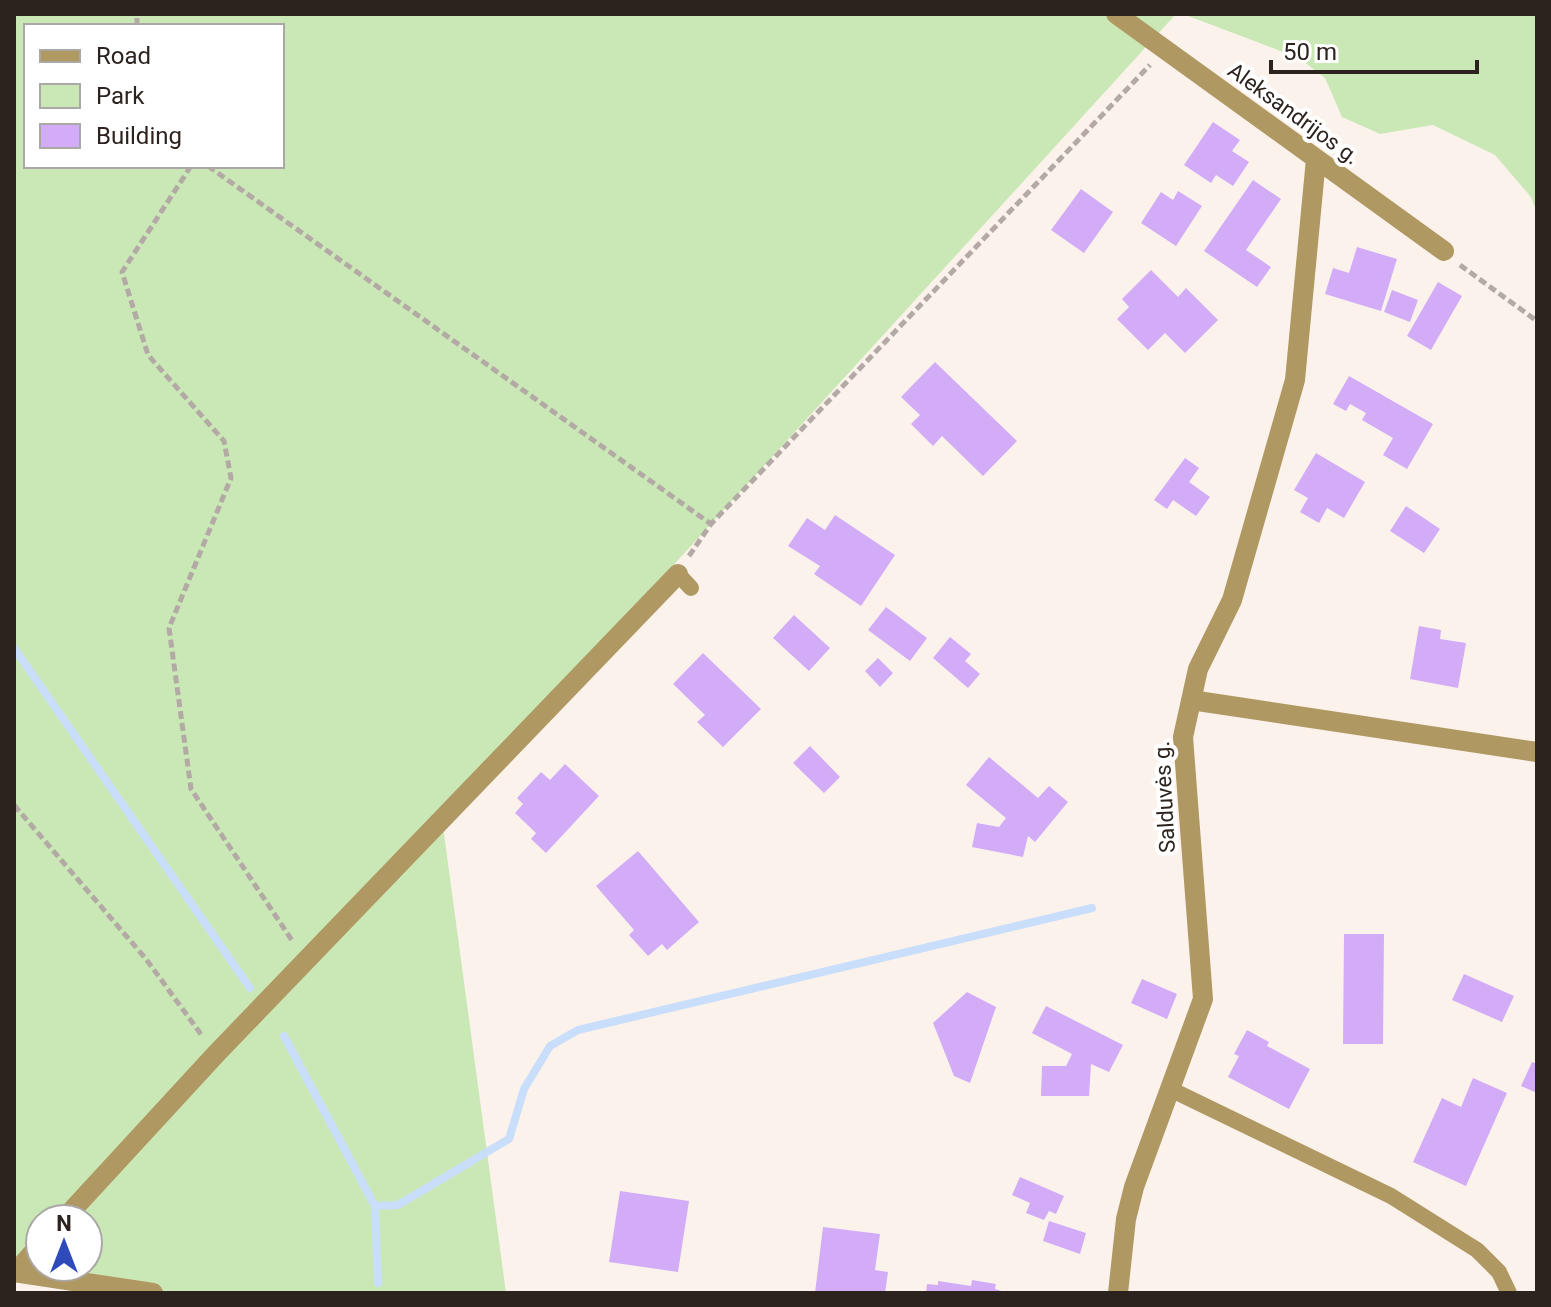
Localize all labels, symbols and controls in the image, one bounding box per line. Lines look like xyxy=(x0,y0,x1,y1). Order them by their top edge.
legend xyxy=(24,24,284,168)
scale bar xyxy=(1271,24,1477,74)
text: 50 m xyxy=(1283,38,1337,66)
text: Road xyxy=(96,42,151,70)
street label: Aleksandrijos g. xyxy=(1223,57,1364,169)
text: Park xyxy=(96,82,145,110)
text: Building xyxy=(96,122,182,150)
street label: Salduvės g. xyxy=(1149,740,1180,854)
north arrow xyxy=(24,1203,104,1283)
text: N xyxy=(56,1211,72,1236)

